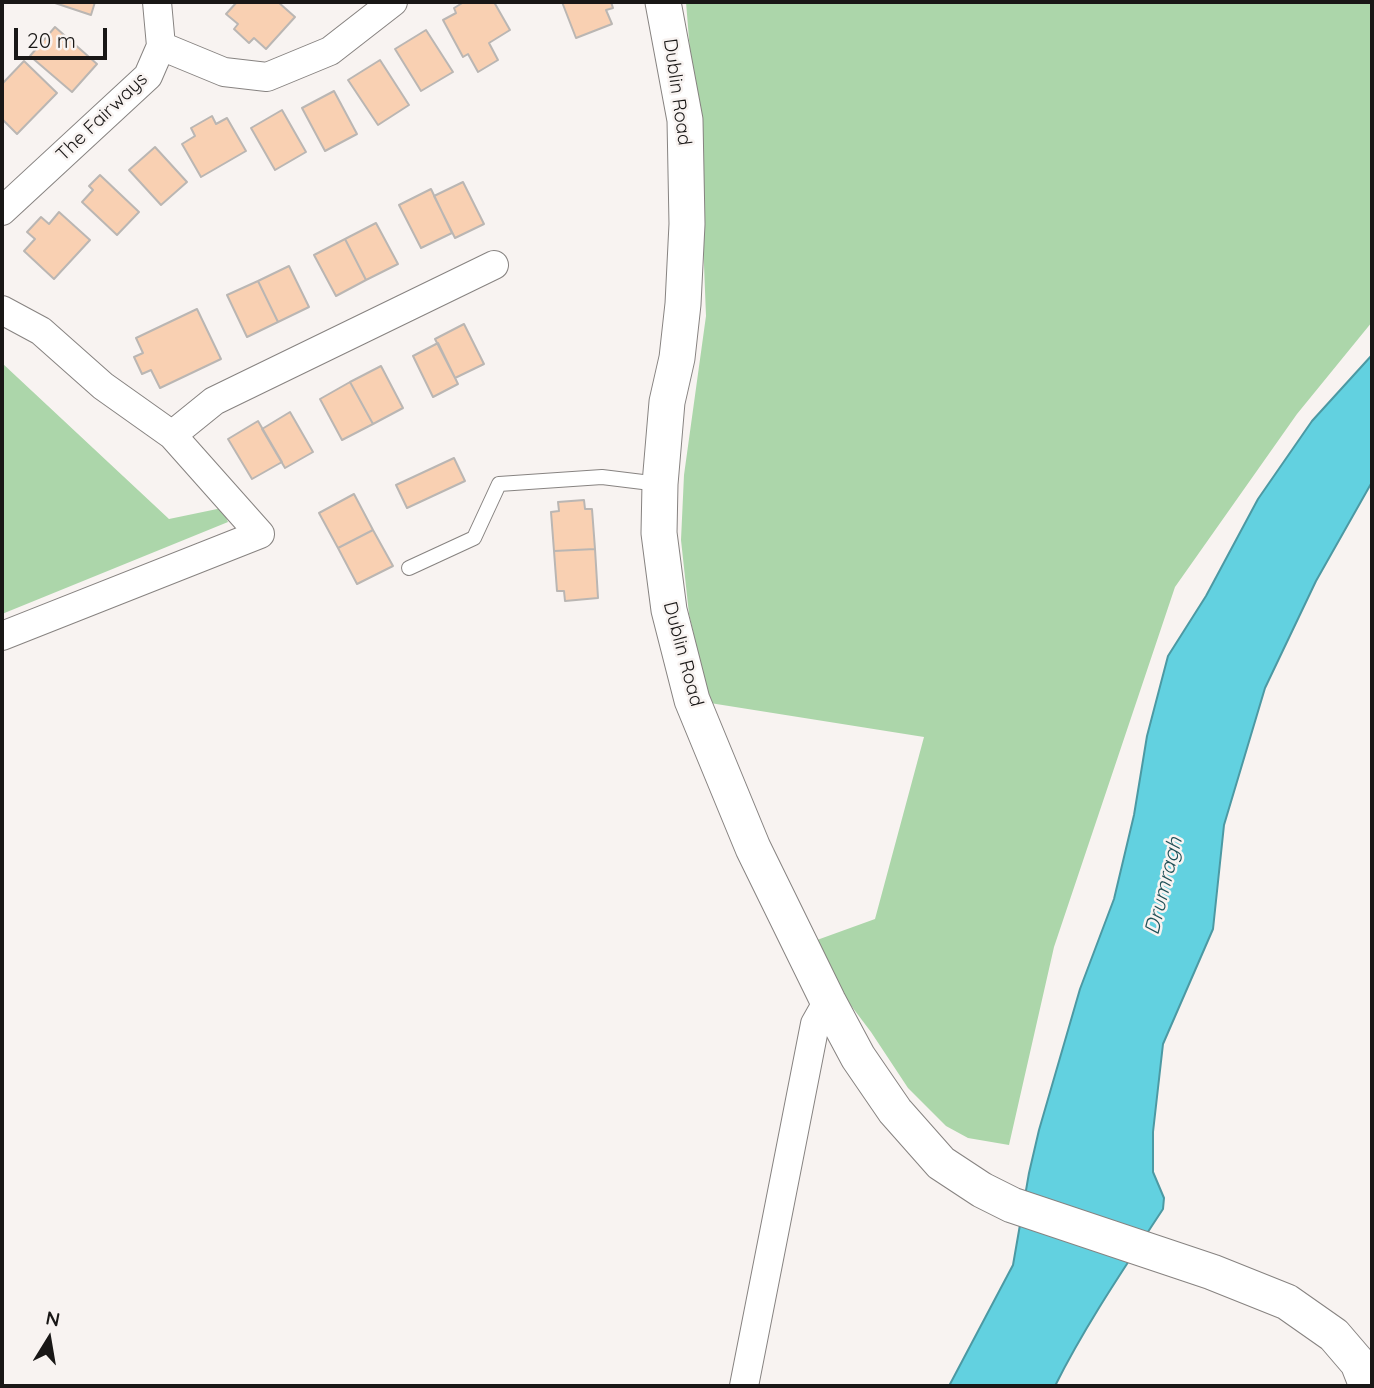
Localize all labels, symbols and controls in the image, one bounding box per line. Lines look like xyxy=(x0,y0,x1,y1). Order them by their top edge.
scale bar xyxy=(18,14,110,58)
text: 20 m xyxy=(27,27,76,53)
street label: Dublin Road xyxy=(658,37,696,147)
street label: The Fairways xyxy=(52,68,152,166)
street label: Dublin Road xyxy=(658,599,708,709)
water label: Drumragh xyxy=(1140,834,1188,938)
north arrow xyxy=(14,1304,84,1374)
text: N xyxy=(44,1305,62,1331)

